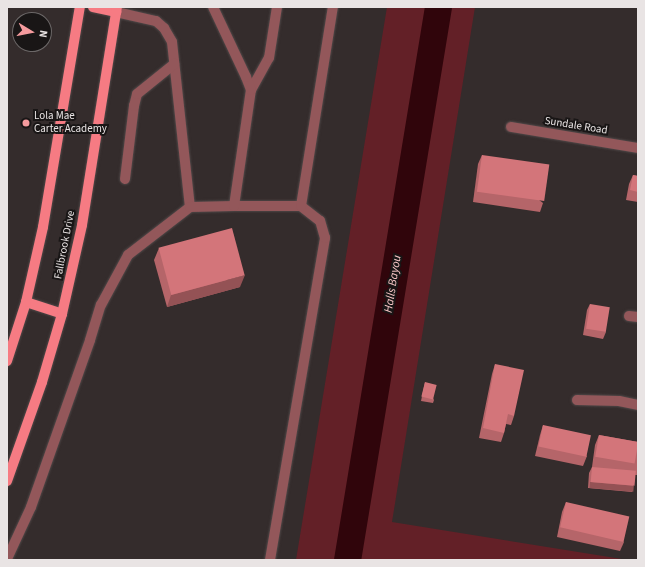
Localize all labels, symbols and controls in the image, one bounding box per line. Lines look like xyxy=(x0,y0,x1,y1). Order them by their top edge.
north arrow xyxy=(12,12,52,52)
text: N xyxy=(35,29,51,39)
place label: Lola Mae Carter Academy xyxy=(34,110,107,136)
street label: Sundale Road xyxy=(544,115,608,137)
marker: Lola Mae Carter Academy xyxy=(21,118,31,128)
street label: Fallbrook Drive xyxy=(52,210,78,280)
water label: Halls Bayou xyxy=(381,254,405,314)

